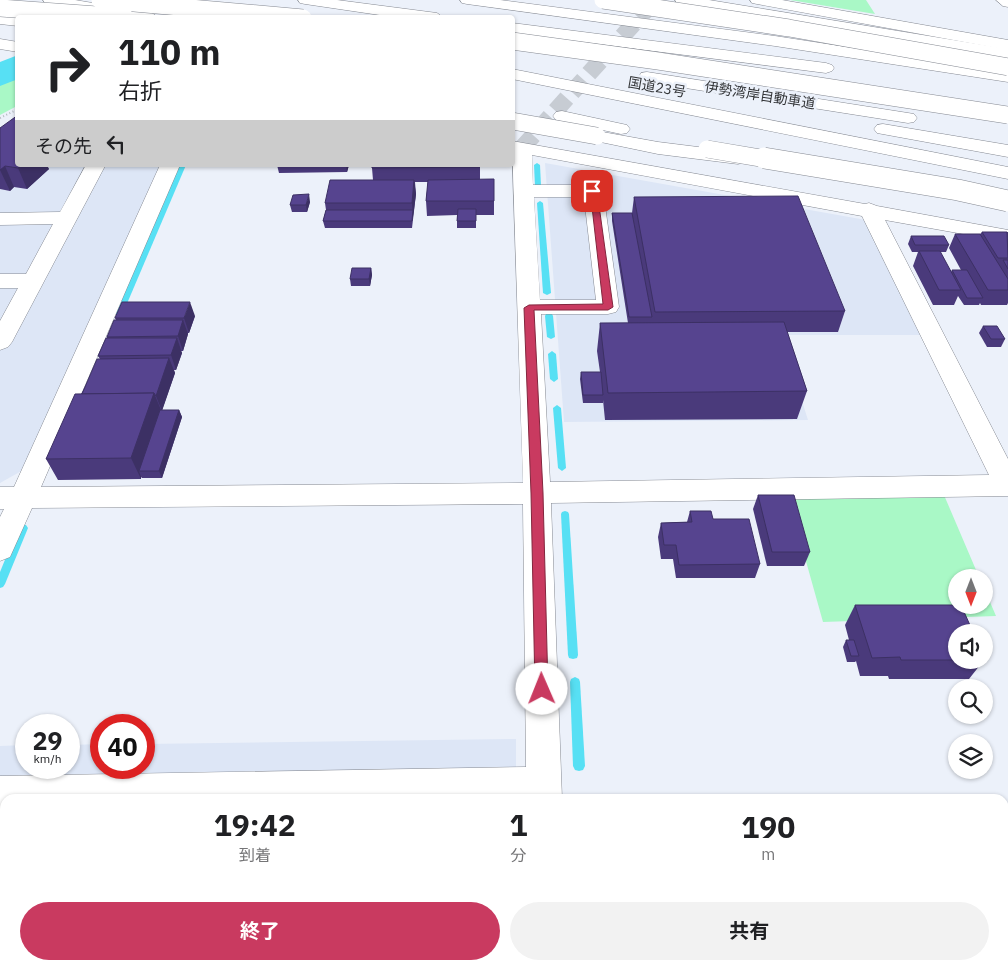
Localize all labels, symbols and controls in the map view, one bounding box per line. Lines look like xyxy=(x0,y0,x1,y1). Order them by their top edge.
text: 110 m xyxy=(118,29,221,75)
icon: right xyxy=(35,35,100,100)
street label: 国道23号 xyxy=(626,73,688,101)
text: 右折 xyxy=(118,76,162,105)
street label: 伊勢湾岸自動車道 xyxy=(703,77,817,113)
icon: left xyxy=(102,130,130,158)
text: その先 xyxy=(35,134,92,158)
pin xyxy=(571,170,613,212)
icon: arrive xyxy=(578,177,606,205)
north arrow xyxy=(948,569,992,614)
map controls xyxy=(948,569,993,779)
button: sound xyxy=(948,624,993,669)
position arrow xyxy=(515,662,567,714)
button: search xyxy=(948,679,993,724)
speed limit sign: 40 xyxy=(90,714,155,779)
text: 29 xyxy=(32,724,63,757)
button: layers xyxy=(948,734,993,779)
text: km/h xyxy=(33,751,62,766)
text: 19:42 xyxy=(214,805,296,844)
text: 1 xyxy=(509,805,527,844)
text: 190 xyxy=(741,807,795,846)
text: m xyxy=(761,844,775,864)
text: 到着 xyxy=(239,845,271,865)
text: 分 xyxy=(510,845,526,865)
button: 終了 xyxy=(20,902,500,960)
button: 共有 xyxy=(510,902,989,960)

